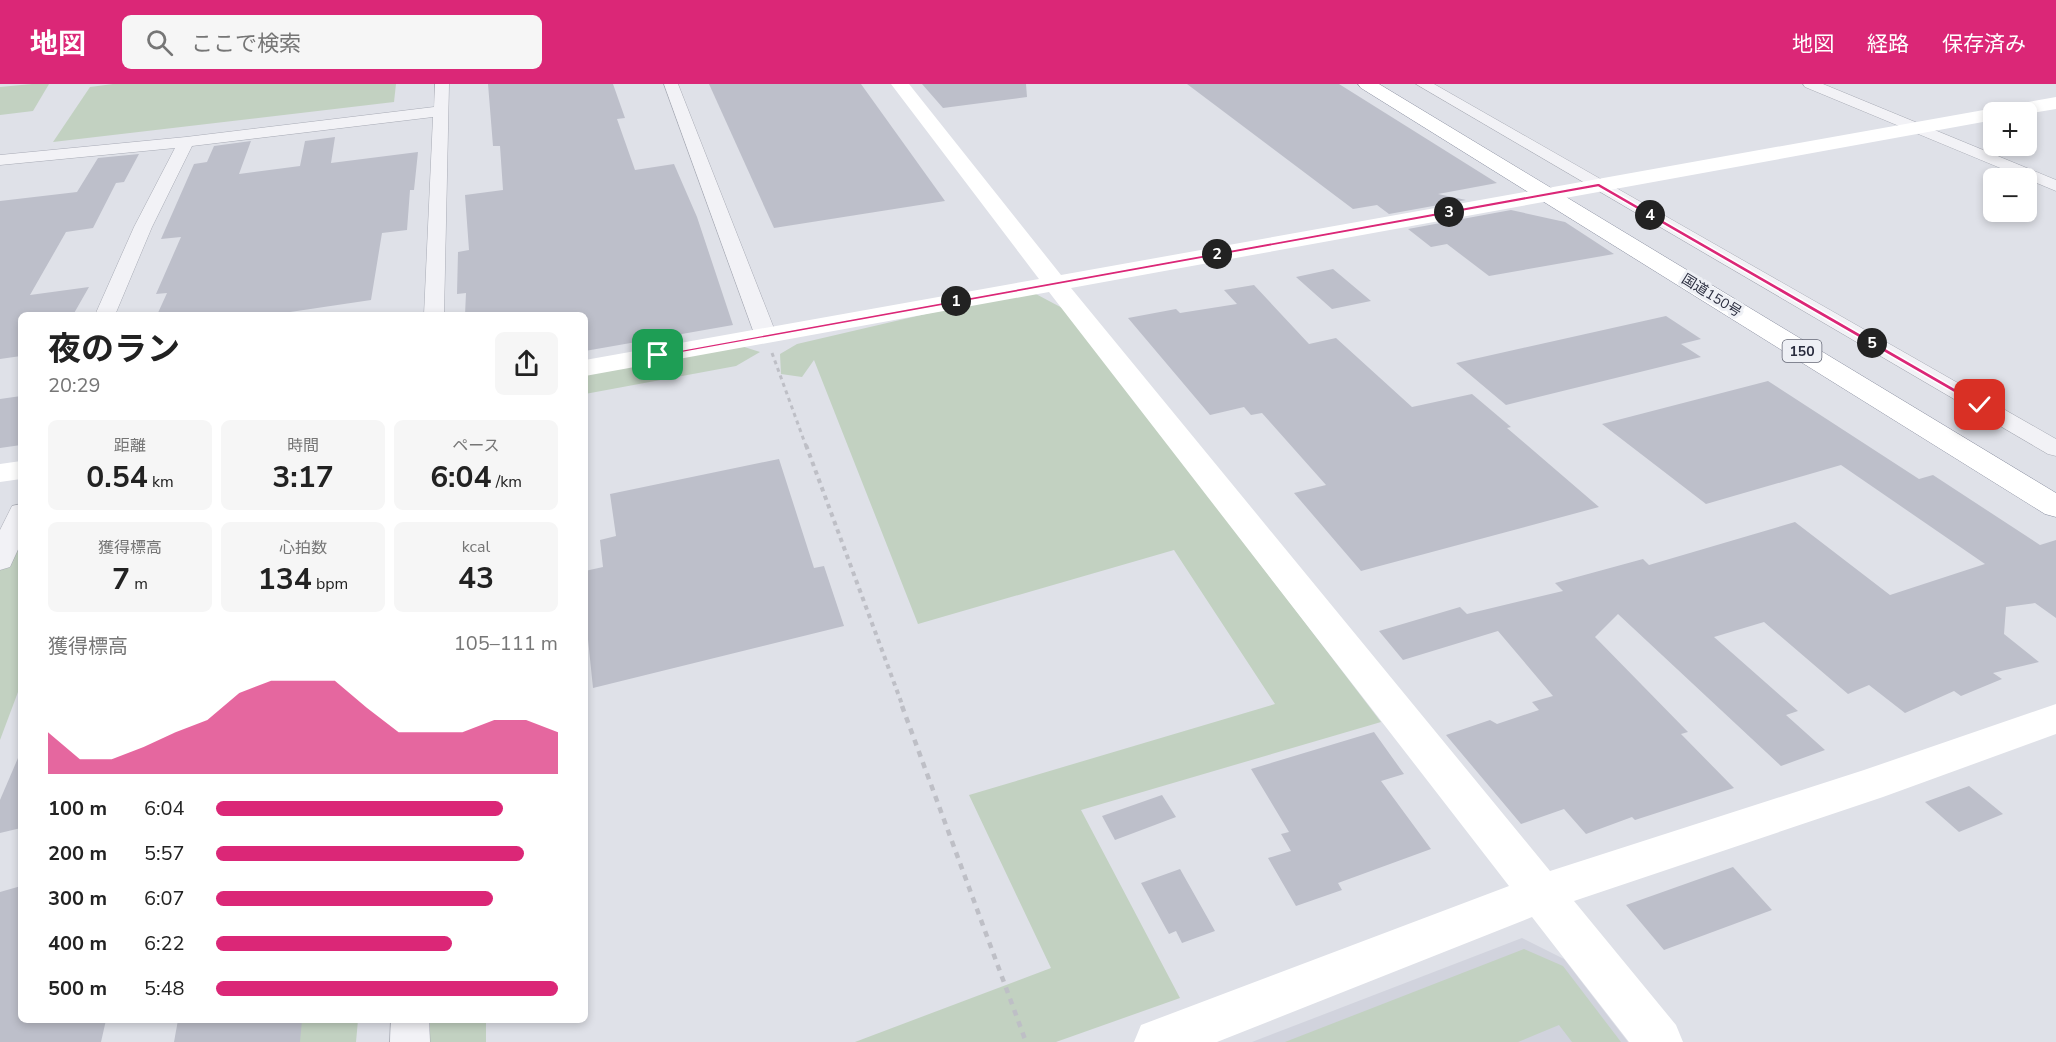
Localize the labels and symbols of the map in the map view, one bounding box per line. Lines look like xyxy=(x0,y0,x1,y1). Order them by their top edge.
pin: 3 xyxy=(1434,197,1464,227)
pin: 4 xyxy=(1635,200,1665,230)
pin: 2 xyxy=(1202,239,1232,269)
street label: 国道150号 xyxy=(1678,270,1745,321)
pin: 1 xyxy=(941,286,971,316)
pin: 5 xyxy=(1857,328,1887,358)
pin xyxy=(632,329,683,380)
road number: 150 xyxy=(1782,340,1822,362)
pin xyxy=(1954,379,2005,430)

